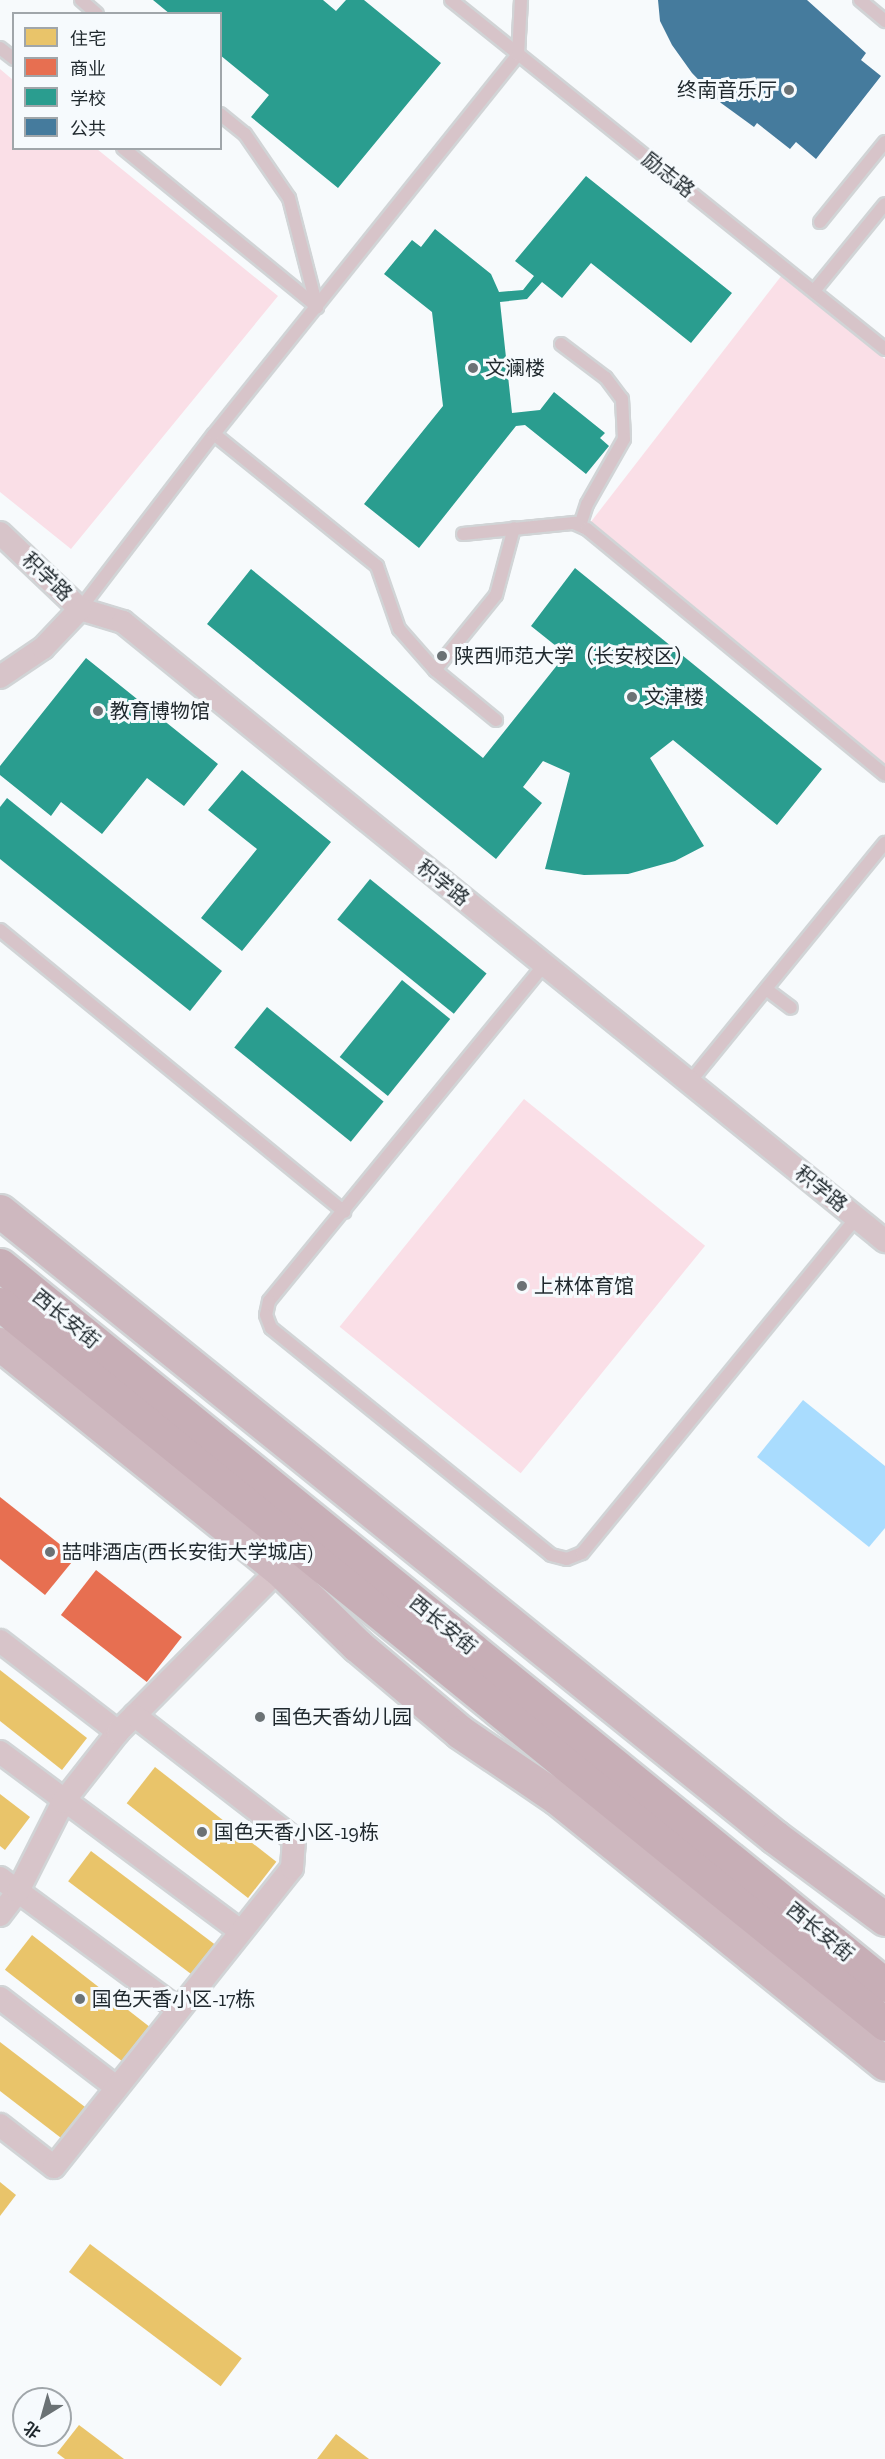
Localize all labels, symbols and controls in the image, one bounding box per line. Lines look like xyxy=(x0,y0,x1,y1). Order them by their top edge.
legend xyxy=(12,12,222,150)
text: 住宅 xyxy=(70,28,106,50)
text: 商业 xyxy=(70,58,106,80)
place label: 终南音乐厅 xyxy=(677,78,777,102)
marker: 终南音乐厅 xyxy=(782,83,796,97)
text: 学校 xyxy=(70,88,106,110)
text: 公共 xyxy=(70,118,106,140)
street label: 励志路 xyxy=(637,147,699,203)
place label: 文澜楼 xyxy=(485,356,545,380)
marker: 文澜楼 xyxy=(466,361,480,375)
street label: 积学路 xyxy=(17,548,77,606)
place label: 陕西师范大学（长安校区） xyxy=(454,644,694,668)
marker: 陕西师范大学（长安校区） xyxy=(435,649,449,663)
place label: 文津楼 xyxy=(644,685,704,709)
marker: 文津楼 xyxy=(625,690,639,704)
place label: 教育博物馆 xyxy=(110,699,210,723)
marker: 教育博物馆 xyxy=(91,704,105,718)
street label: 积学路 xyxy=(412,855,474,911)
street label: 积学路 xyxy=(790,1161,852,1217)
place label: 上林体育馆 xyxy=(534,1274,634,1298)
marker: 上林体育馆 xyxy=(515,1279,529,1293)
street label: 西长安街 xyxy=(27,1285,105,1353)
place label: 喆啡酒店(西长安街大学城店) xyxy=(62,1540,313,1564)
marker: 喆啡酒店(西长安街大学城店) xyxy=(43,1545,57,1559)
street label: 西长安街 xyxy=(404,1591,482,1659)
place label: 国色天香幼儿园 xyxy=(272,1705,412,1729)
marker: 国色天香幼儿园 xyxy=(253,1710,267,1724)
place label: 国色天香小区-19栋 xyxy=(214,1820,379,1844)
marker: 国色天香小区-19栋 xyxy=(195,1825,209,1839)
street label: 西长安街 xyxy=(781,1898,859,1966)
place label: 国色天香小区-17栋 xyxy=(92,1987,255,2011)
marker: 国色天香小区-17栋 xyxy=(73,1992,87,2006)
north arrow xyxy=(12,2387,72,2447)
text: 北 xyxy=(20,2418,44,2443)

